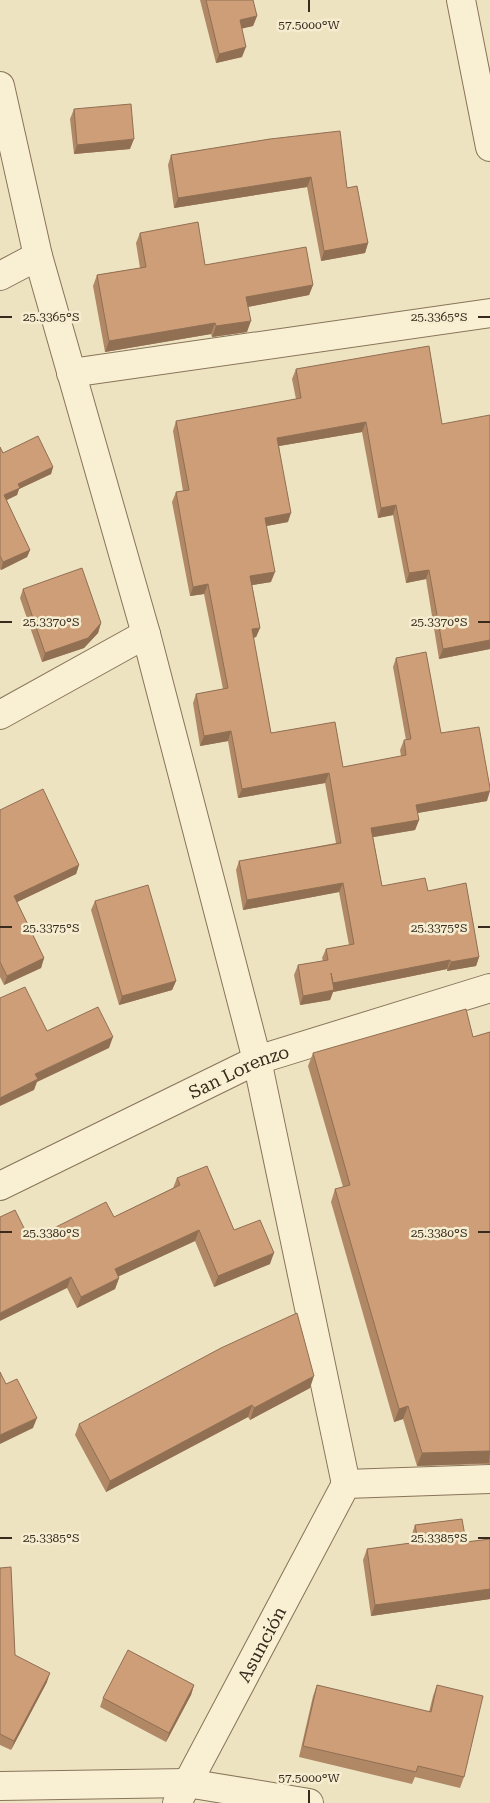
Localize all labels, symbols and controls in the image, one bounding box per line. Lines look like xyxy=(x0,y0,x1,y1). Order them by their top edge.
text: 57.5000°W xyxy=(278,18,341,32)
text: 25.3365°S xyxy=(23,310,79,324)
text: 25.3365°S xyxy=(411,310,467,324)
text: 25.3370°S xyxy=(23,615,79,629)
text: 25.3370°S xyxy=(411,615,467,629)
text: 25.3375°S xyxy=(23,921,79,935)
text: 25.3375°S xyxy=(411,921,467,935)
street label: San Lorenzo xyxy=(185,1040,291,1103)
text: 25.3380°S xyxy=(23,1226,79,1240)
text: 25.3380°S xyxy=(411,1226,467,1240)
text: 25.3385°S xyxy=(23,1531,79,1545)
text: 25.3385°S xyxy=(411,1531,467,1545)
street label: Asunción xyxy=(233,1602,290,1685)
text: 57.5000°W xyxy=(278,1771,341,1785)

